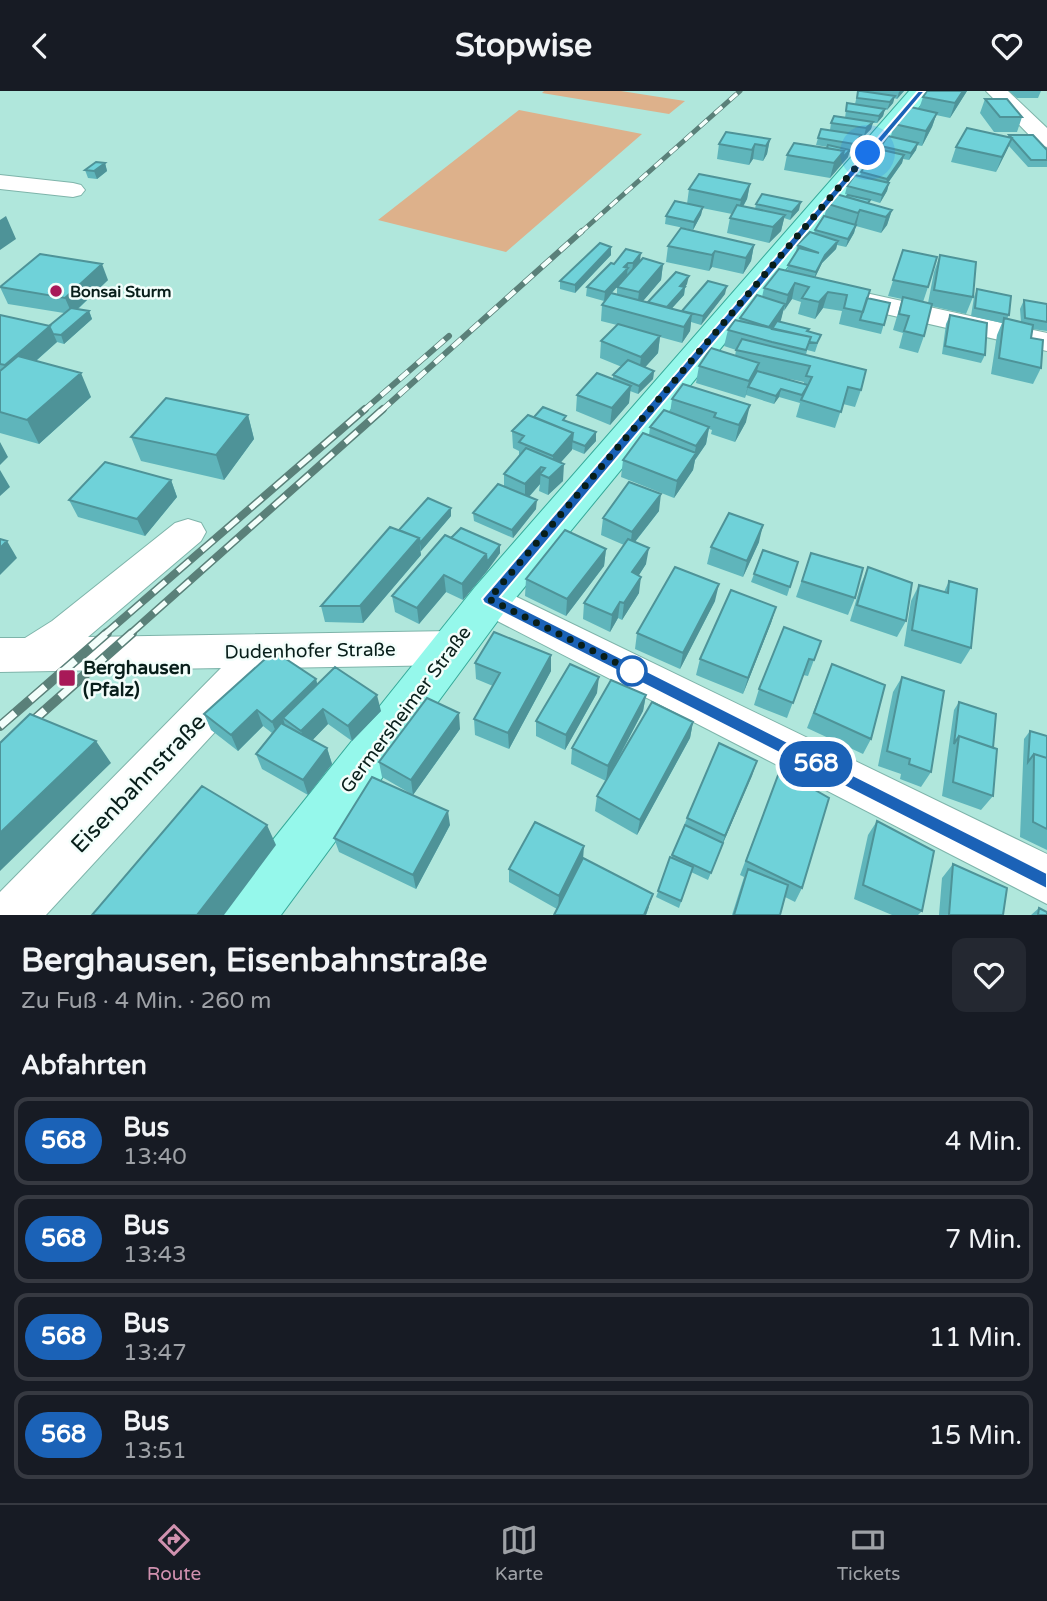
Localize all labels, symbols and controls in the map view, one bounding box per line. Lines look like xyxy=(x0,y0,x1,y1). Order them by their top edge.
icon: back xyxy=(21,27,59,65)
text: Stopwise xyxy=(455,27,592,65)
icon: heart xyxy=(988,27,1026,65)
your location xyxy=(850,135,885,170)
place label: Bonsai Sturm xyxy=(70,282,171,302)
marker: Bonsai Sturm xyxy=(48,283,64,299)
street label: Germersheimer Straße xyxy=(336,622,476,797)
street label: Dudenhofer Straße xyxy=(224,639,396,663)
unlabelled marker xyxy=(617,656,647,686)
place label: Berghausen (Pfalz) xyxy=(83,657,191,701)
marker: Berghausen (Pfalz) xyxy=(57,668,77,688)
street label: Eisenbahnstraße xyxy=(65,708,212,859)
line badge: 568 xyxy=(776,741,856,787)
text: 568 xyxy=(793,749,839,778)
button: heart xyxy=(952,938,1026,1012)
text: Berghausen, Eisenbahnstraße xyxy=(21,941,487,980)
text: Zu Fuß · 4 Min. · 260 m xyxy=(21,987,271,1015)
text: Abfahrten xyxy=(21,1050,147,1081)
text: Bus xyxy=(123,1112,169,1143)
text: 568 xyxy=(41,1126,86,1155)
text: 4 Min. xyxy=(945,1126,1022,1157)
text: 13:40 xyxy=(123,1143,187,1171)
text: Bus xyxy=(123,1210,169,1241)
text: 568 xyxy=(41,1224,86,1253)
text: 7 Min. xyxy=(945,1224,1022,1255)
text: 13:43 xyxy=(123,1241,187,1269)
text: Bus xyxy=(123,1308,169,1339)
text: 568 xyxy=(41,1322,86,1351)
text: 11 Min. xyxy=(929,1322,1022,1353)
text: 13:47 xyxy=(123,1339,187,1367)
text: Bus xyxy=(123,1406,169,1437)
text: 568 xyxy=(41,1420,86,1449)
text: 15 Min. xyxy=(929,1420,1022,1451)
text: 13:51 xyxy=(123,1437,187,1465)
tab: Route xyxy=(147,1521,201,1585)
tab: Karte xyxy=(495,1521,543,1585)
tab: Tickets xyxy=(837,1521,900,1585)

